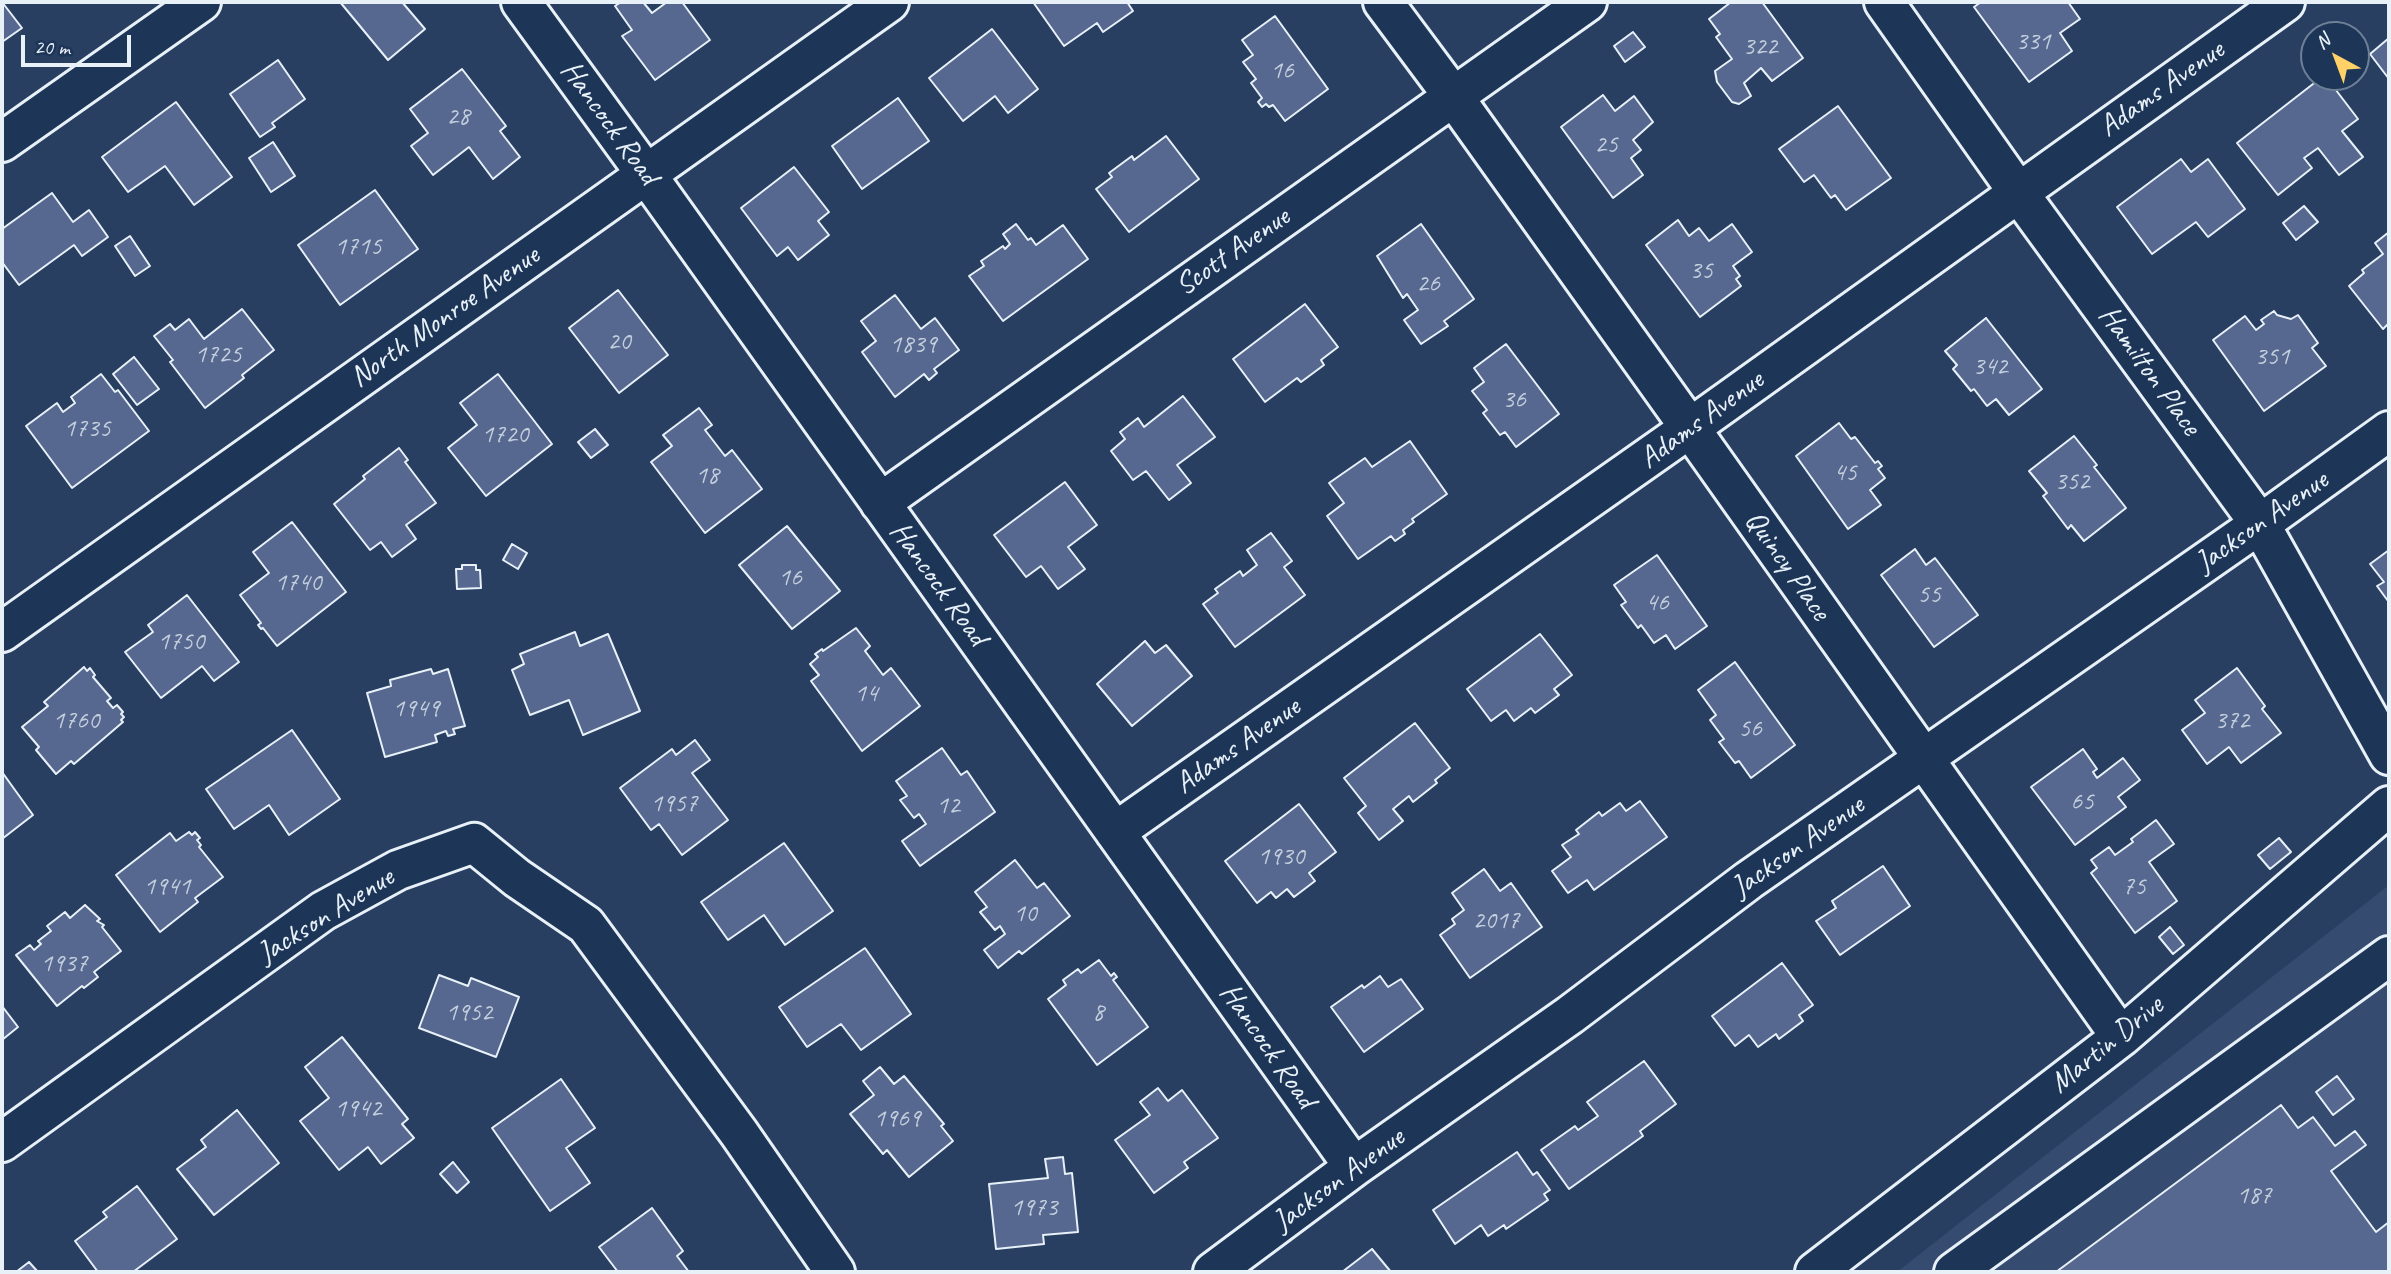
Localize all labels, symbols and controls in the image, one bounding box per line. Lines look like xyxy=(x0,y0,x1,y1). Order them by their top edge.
scale bar xyxy=(24,21,135,65)
north arrow xyxy=(2300,21,2370,91)
house number: 331 xyxy=(2015,26,2051,58)
text: N xyxy=(2310,29,2335,55)
house number: 322 xyxy=(1742,31,1778,63)
street label: Adams Avenue xyxy=(2092,33,2232,145)
text: 20 m xyxy=(34,34,70,60)
street label: Hancock Road xyxy=(552,54,666,192)
house number: 16 xyxy=(1270,55,1294,87)
house number: 28 xyxy=(446,101,470,133)
house number: 25 xyxy=(1594,129,1618,161)
street label: Scott Avenue xyxy=(1169,200,1297,304)
house number: 1715 xyxy=(335,231,381,263)
street label: North Monroe Avenue xyxy=(343,238,547,396)
house number: 35 xyxy=(1689,255,1713,287)
house number: 26 xyxy=(1416,268,1440,300)
street label: Hamilton Place xyxy=(2090,299,2208,443)
house number: 20 xyxy=(607,326,631,358)
house number: 1839 xyxy=(890,329,936,361)
house number: 1725 xyxy=(195,339,241,371)
house number: 351 xyxy=(2254,341,2290,373)
house number: 342 xyxy=(1972,351,2008,383)
street label: Adams Avenue xyxy=(1633,363,1771,477)
house number: 36 xyxy=(1502,384,1526,416)
house number: 1735 xyxy=(64,413,110,445)
house number: 1720 xyxy=(482,419,528,451)
house number: 45 xyxy=(1833,457,1857,489)
house number: 18 xyxy=(695,460,719,492)
street label: Jackson Avenue xyxy=(2189,463,2335,581)
house number: 352 xyxy=(2054,466,2090,498)
street label: Quincy Place xyxy=(1736,504,1838,628)
street label: Hancock Road xyxy=(881,515,995,653)
house number: 16 xyxy=(778,562,802,594)
house number: 1740 xyxy=(275,567,321,599)
house number: 55 xyxy=(1917,579,1941,611)
house number: 46 xyxy=(1645,587,1669,619)
house number: 1750 xyxy=(158,626,204,658)
house number: 14 xyxy=(854,678,878,710)
street label: Adams Avenue xyxy=(1168,690,1308,802)
house number: 1949 xyxy=(393,693,439,725)
house number: 1760 xyxy=(53,705,99,737)
house number: 372 xyxy=(2214,705,2250,737)
house number: 56 xyxy=(1738,713,1762,745)
house number: 65 xyxy=(2070,786,2094,818)
house number: 1957 xyxy=(651,788,697,820)
street label: Jackson Avenue xyxy=(1725,788,1871,906)
house number: 12 xyxy=(936,790,960,822)
house number: 1930 xyxy=(1258,841,1304,873)
street label: Jackson Avenue xyxy=(251,860,401,972)
house number: 1941 xyxy=(144,871,190,903)
house number: 75 xyxy=(2122,871,2146,903)
house number: 10 xyxy=(1013,898,1037,930)
house number: 2017 xyxy=(1473,905,1519,937)
house number: 1937 xyxy=(41,948,87,980)
street label: Hancock Road xyxy=(1211,977,1323,1115)
street label: Martin Drive xyxy=(2043,988,2171,1102)
house number: 1952 xyxy=(446,997,492,1029)
house number: 8 xyxy=(1092,997,1104,1029)
house number: 1942 xyxy=(335,1093,381,1125)
house number: 1969 xyxy=(874,1103,920,1135)
street label: Jackson Avenue xyxy=(1266,1120,1412,1240)
house number: 187 xyxy=(2236,1180,2272,1212)
house number: 1973 xyxy=(1011,1192,1057,1224)

